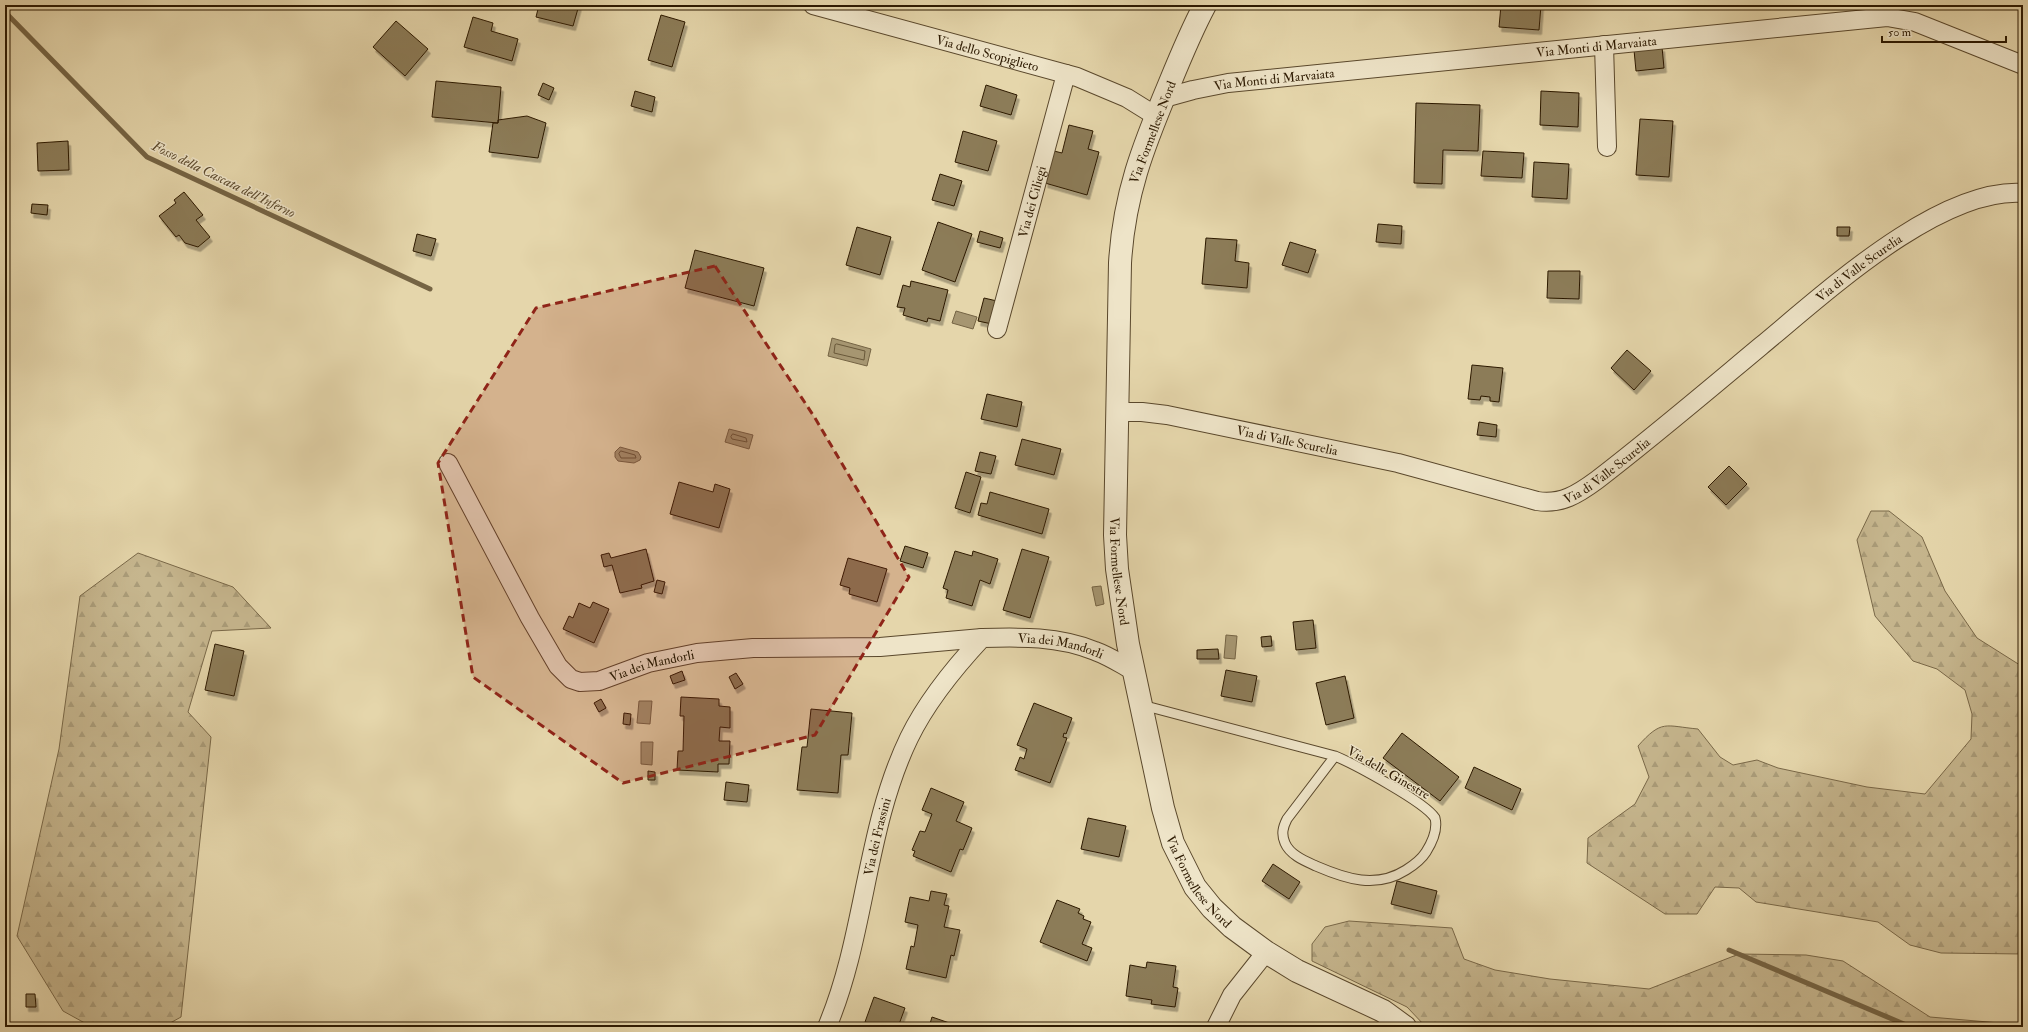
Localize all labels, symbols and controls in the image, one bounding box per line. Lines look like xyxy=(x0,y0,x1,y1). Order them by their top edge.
scale bar xyxy=(1882,18,2006,44)
text: 50 m xyxy=(1888,25,1912,40)
street label: Via dello Scopiglieto xyxy=(934,32,1041,75)
street label: Via Monti di Marvaiata xyxy=(1535,33,1658,61)
street label: Via Monti di Marvaiata xyxy=(1213,65,1336,95)
street label: Via Formellese Nord xyxy=(1126,78,1180,186)
water label: Fosso della Cascata dell'Inferno xyxy=(148,137,298,222)
street label: Via dei Ciliegi xyxy=(1015,164,1050,240)
street label: Via di Valle Scurelia xyxy=(1813,231,1906,306)
street label: Via di Valle Scurelia xyxy=(1235,423,1340,459)
street label: Via di Valle Scurelia xyxy=(1561,434,1654,508)
street label: Via Formellese Nord xyxy=(1106,517,1132,627)
street label: Via dei Mandorli xyxy=(1018,631,1107,663)
street label: Via dei Mandorli xyxy=(607,647,696,686)
street label: Via delle Ginestre xyxy=(1344,743,1433,803)
street label: Via dei Frassini xyxy=(861,796,895,877)
street label: Via Formellese Nord xyxy=(1162,834,1235,932)

